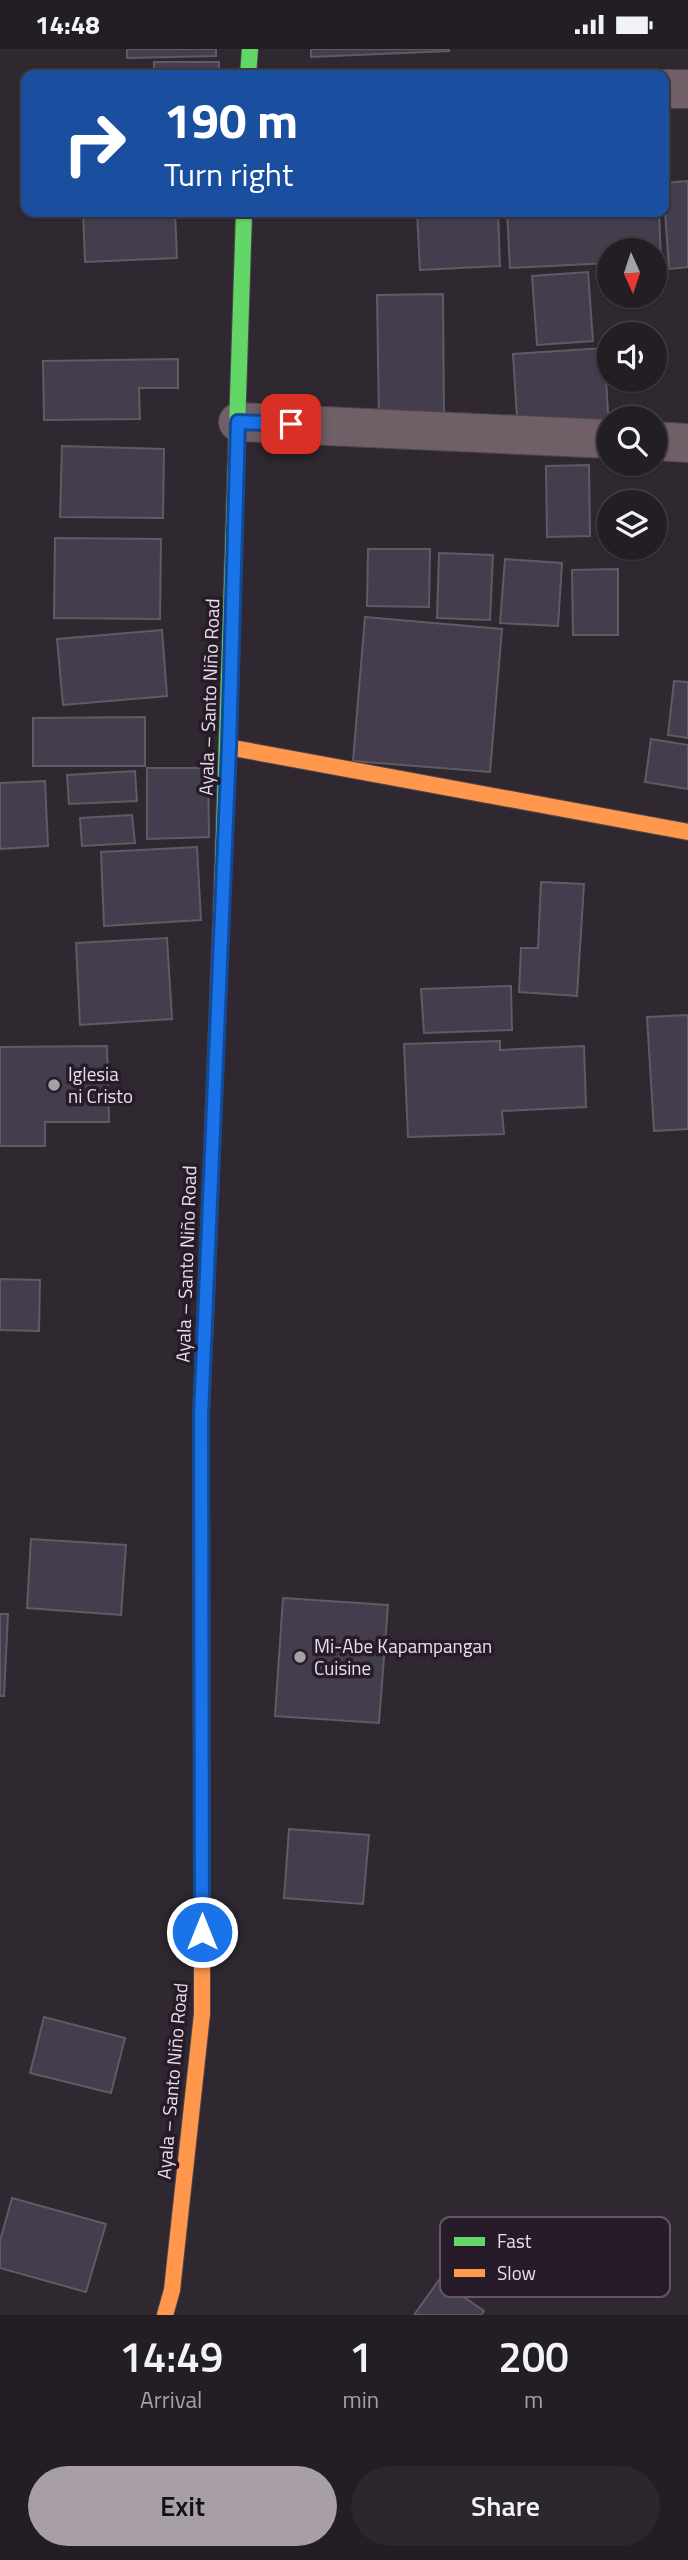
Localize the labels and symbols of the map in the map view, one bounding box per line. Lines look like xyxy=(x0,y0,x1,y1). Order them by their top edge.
north arrow xyxy=(597,238,667,308)
pin xyxy=(261,394,321,454)
street label: Ayala – Santo Niño Road xyxy=(191,598,226,796)
place label: Iglesia ni Cristo xyxy=(68,1059,133,1110)
marker: Iglesia ni Cristo xyxy=(46,1077,62,1093)
street label: Ayala – Santo Niño Road xyxy=(168,1165,203,1363)
place label: Mi-Abe Kapampangan Cuisine xyxy=(314,1631,492,1682)
marker: Mi-Abe Kapampangan Cuisine xyxy=(292,1649,308,1665)
position arrow xyxy=(165,1895,239,1969)
street label: Ayala – Santo Niño Road xyxy=(148,1981,195,2180)
legend xyxy=(440,2217,670,2297)
text: Fast xyxy=(497,2226,532,2255)
text: Slow xyxy=(497,2258,536,2287)

